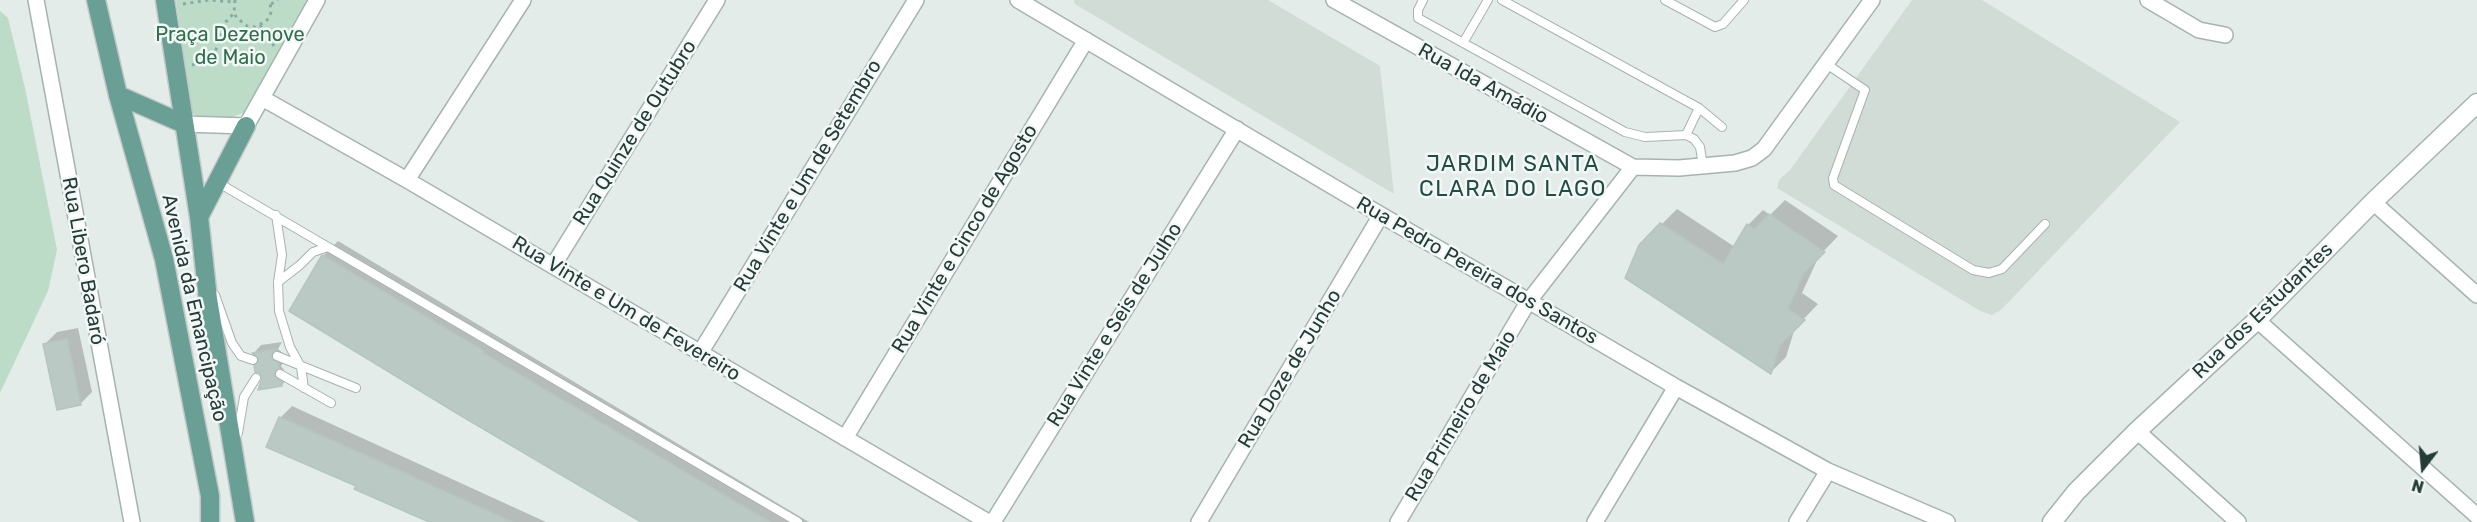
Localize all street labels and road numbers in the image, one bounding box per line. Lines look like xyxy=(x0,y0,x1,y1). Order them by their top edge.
street label: Rua Quinze de Outubro xyxy=(568,36,702,230)
street label: Rua Ida Amádio xyxy=(1414,38,1552,130)
street label: Rua Vinte e Um de Setembro xyxy=(729,55,887,297)
street label: Rua Vinte e Cinco de Agosto xyxy=(887,120,1043,358)
street label: Rua Libero Badaró xyxy=(56,175,110,347)
street label: Avenida da Emancipação xyxy=(156,192,232,424)
street label: Rua Pedro Pereira dos Santos xyxy=(1352,192,1602,350)
street label: Rua Vinte e Seis de Julho xyxy=(1042,219,1188,431)
street label: Rua Vinte e Um de Fevereiro xyxy=(507,231,745,387)
street label: Rua dos Estudantes xyxy=(2188,238,2338,384)
street label: Rua Doze de Junho xyxy=(1233,285,1347,453)
street label: Rua Primeiro de Maio xyxy=(1400,326,1522,506)

